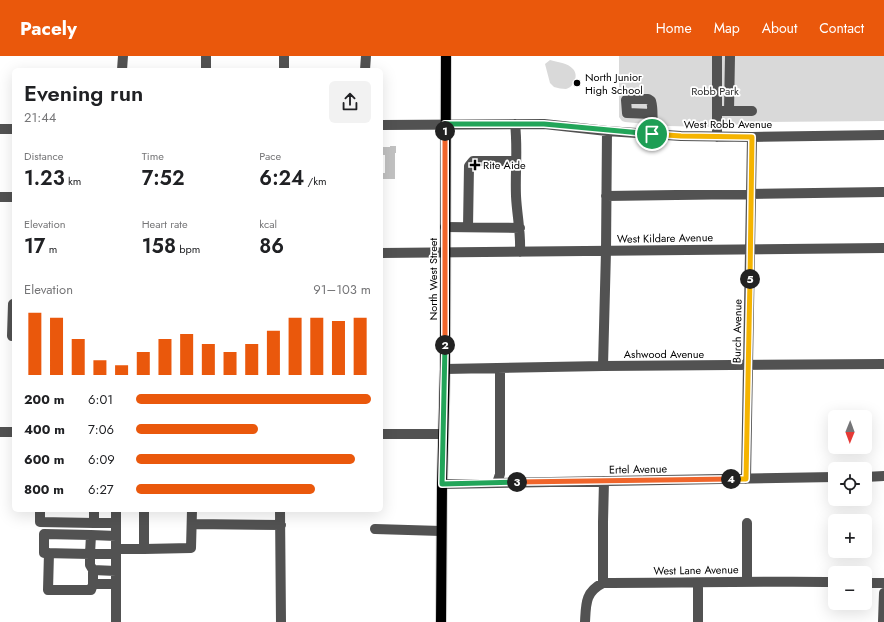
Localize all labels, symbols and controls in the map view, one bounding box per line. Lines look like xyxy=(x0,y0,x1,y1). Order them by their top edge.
text: Pacely xyxy=(20,15,77,42)
text: Home xyxy=(656,18,692,38)
text: Map xyxy=(714,18,740,38)
text: About xyxy=(762,18,797,38)
text: Contact xyxy=(819,18,864,38)
place label: North Junior High School xyxy=(585,69,643,98)
text: Evening run xyxy=(24,77,143,109)
marker: North Junior High School xyxy=(572,78,582,88)
button: share xyxy=(329,81,371,123)
park label: Robb Park xyxy=(691,83,739,99)
text: 21:44 xyxy=(24,108,56,127)
street label: West Robb Avenue xyxy=(684,116,772,132)
pin xyxy=(635,117,669,151)
pin: 1 xyxy=(435,121,455,141)
text: 1 xyxy=(442,123,448,139)
icon: arrive xyxy=(641,123,663,145)
text: Distance xyxy=(24,148,63,164)
text: Time xyxy=(142,148,164,164)
text: Pace xyxy=(259,148,281,164)
place label: Rite Aide xyxy=(483,157,526,173)
marker: Rite Aide xyxy=(470,160,480,170)
text: 1.23 xyxy=(24,164,65,193)
text: 7:52 xyxy=(142,164,185,193)
text: 6:24 xyxy=(259,164,304,193)
text: km xyxy=(65,173,81,189)
text: /km xyxy=(304,173,327,189)
text: Elevation xyxy=(24,216,66,232)
text: Heart rate xyxy=(142,216,188,232)
text: kcal xyxy=(259,216,277,232)
street label: West Kildare Avenue xyxy=(617,229,713,247)
text: 17 xyxy=(24,232,45,261)
text: 158 xyxy=(142,232,176,261)
text: 86 xyxy=(259,232,284,261)
street label: North West Street xyxy=(425,237,441,320)
text: m xyxy=(45,241,57,257)
text: bpm xyxy=(176,241,200,257)
pin: 5 xyxy=(740,269,760,289)
text: 5 xyxy=(746,271,754,287)
text: Elevation xyxy=(24,280,73,299)
text: 91–103 m xyxy=(313,280,371,299)
street label: Burch Avenue xyxy=(728,298,746,363)
pin: 2 xyxy=(435,335,455,355)
text: 2 xyxy=(441,337,449,353)
street label: Ashwood Avenue xyxy=(624,346,705,362)
text: 200 m xyxy=(24,390,64,409)
text: 6:01 xyxy=(88,390,113,409)
north arrow xyxy=(828,410,872,454)
map controls xyxy=(828,410,872,610)
text: 400 m xyxy=(24,420,65,439)
text: 7:06 xyxy=(88,420,114,439)
text: 600 m xyxy=(24,450,64,469)
text: 6:09 xyxy=(88,450,115,469)
street label: Ertel Avenue xyxy=(609,460,668,478)
button: locate xyxy=(828,462,872,506)
pin: 4 xyxy=(721,469,741,489)
text: 4 xyxy=(727,471,735,487)
pin: 3 xyxy=(507,472,527,492)
text: 3 xyxy=(514,474,520,490)
text: 800 m xyxy=(24,480,64,499)
text: 6:27 xyxy=(88,480,114,499)
button: + xyxy=(828,514,872,558)
street label: West Lane Avenue xyxy=(653,561,739,579)
button: − xyxy=(828,566,872,610)

